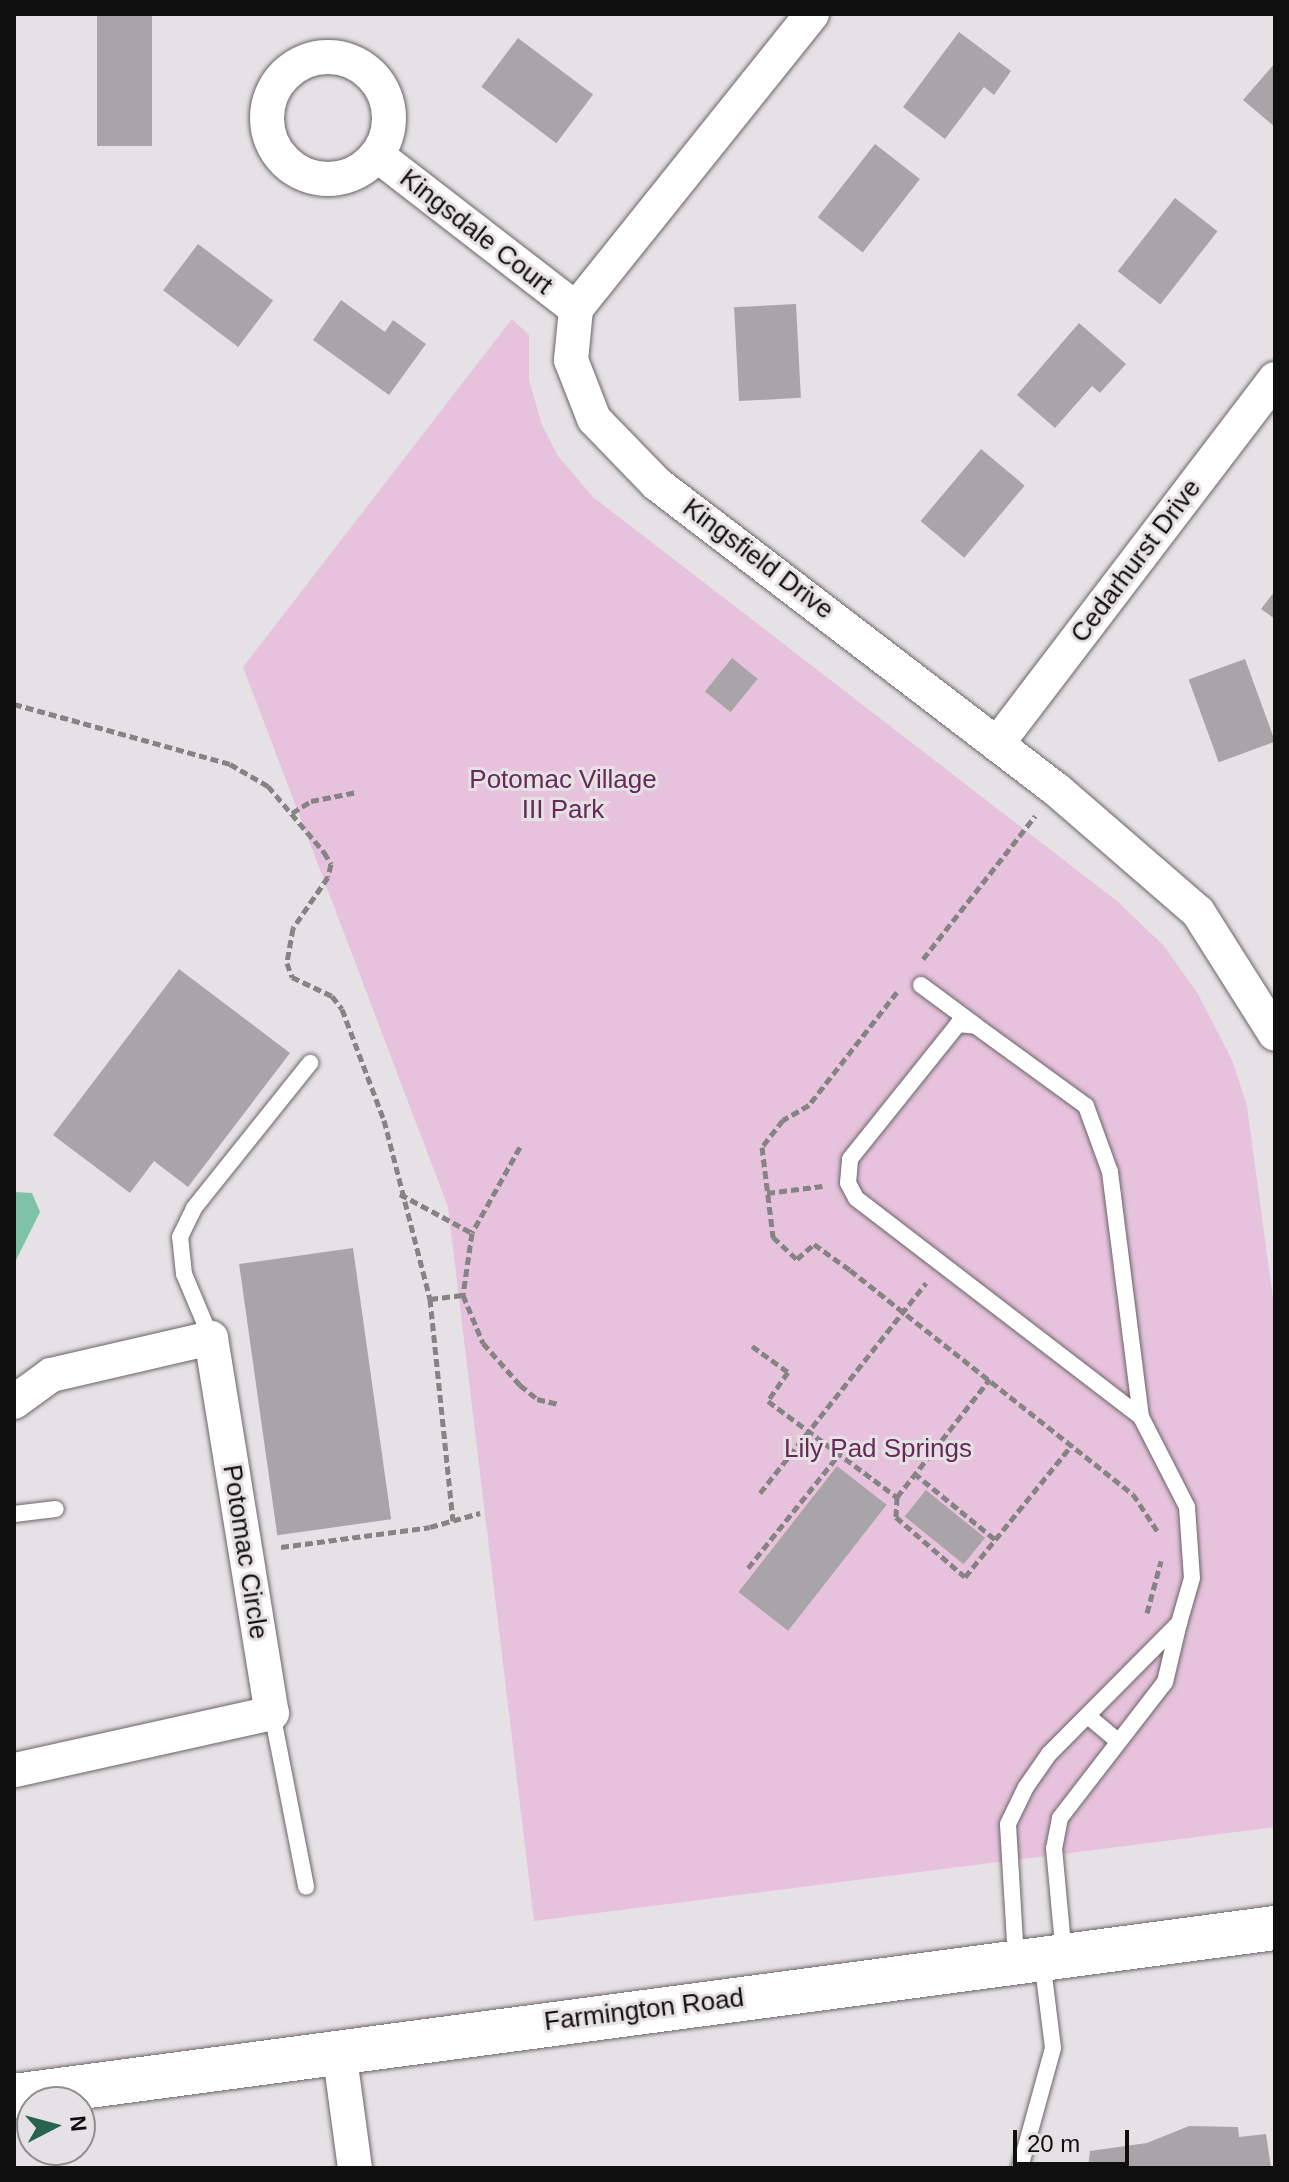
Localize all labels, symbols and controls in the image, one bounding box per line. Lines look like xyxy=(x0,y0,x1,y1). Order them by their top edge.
street label: Kingsdale Court xyxy=(394,163,558,301)
street label: Cedarhurst Drive xyxy=(1064,473,1208,649)
street label: Kingsfield Drive xyxy=(676,492,840,626)
park label: Potomac Village III Park xyxy=(469,764,657,826)
park label: Lily Pad Springs xyxy=(784,1433,972,1465)
street label: Potomac Circle xyxy=(216,1463,274,1641)
street label: Farmington Road xyxy=(542,1982,746,2038)
north arrow xyxy=(16,2086,96,2166)
text: N xyxy=(65,2114,92,2133)
scale bar xyxy=(1017,2114,1133,2164)
text: 20 m xyxy=(1027,2130,1080,2157)

